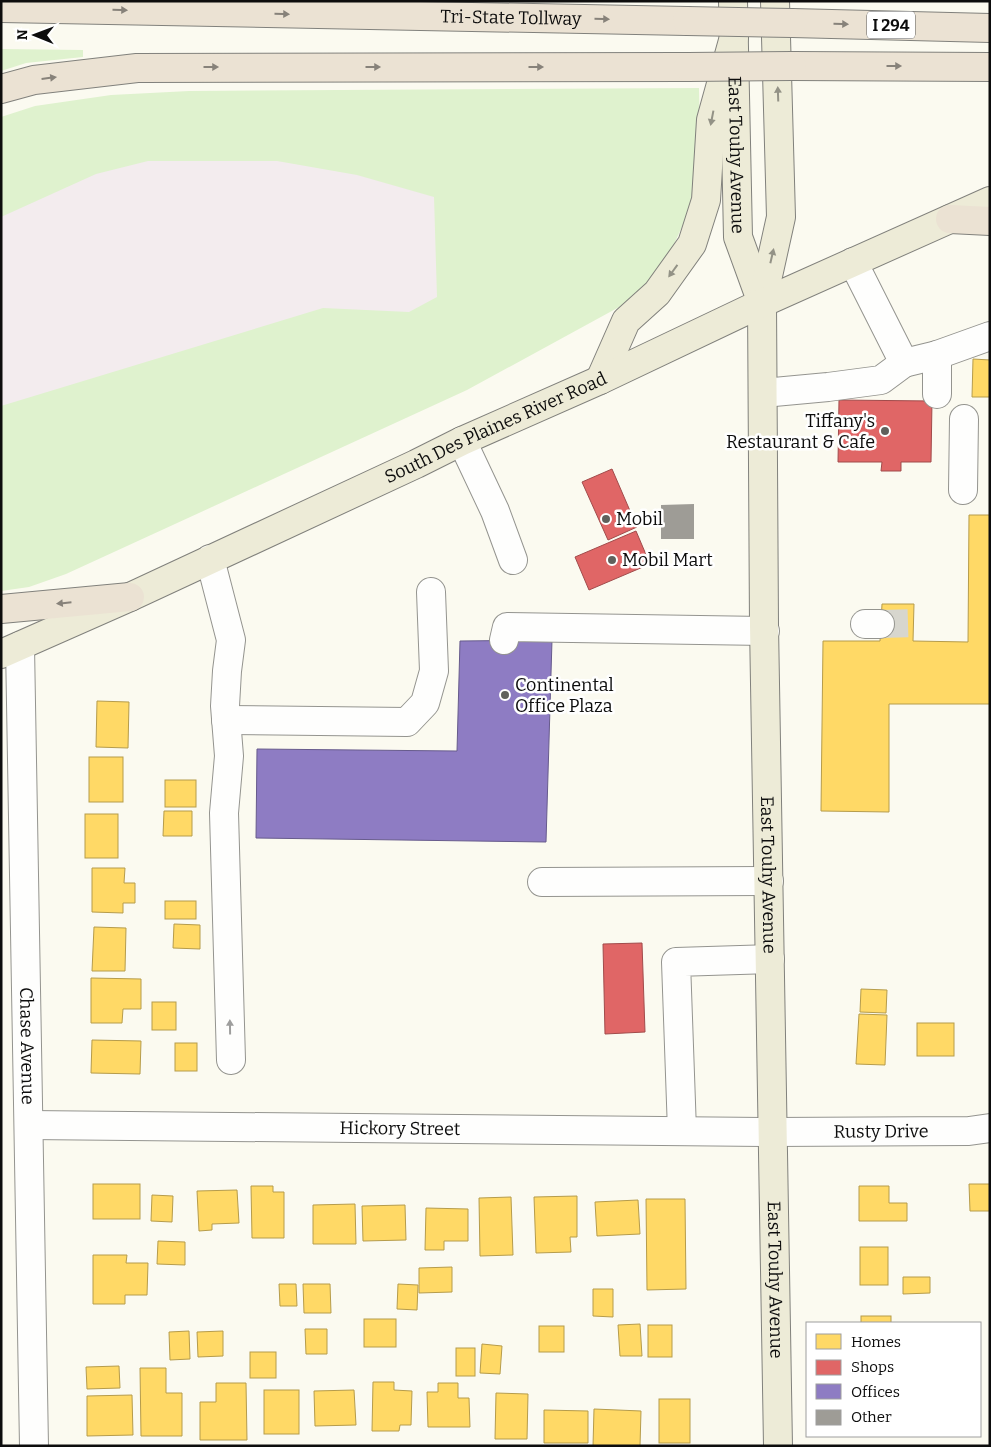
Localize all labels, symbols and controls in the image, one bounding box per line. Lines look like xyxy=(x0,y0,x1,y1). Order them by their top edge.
street label: Tri-State Tollway xyxy=(440,5,582,30)
one-way arrow xyxy=(112,7,128,15)
north arrow xyxy=(10,10,60,60)
one-way arrow xyxy=(275,10,291,18)
road number: I 294 xyxy=(867,12,915,38)
one-way arrow xyxy=(595,15,611,23)
one-way arrow xyxy=(833,20,849,28)
text: N xyxy=(14,29,31,40)
one-way arrow xyxy=(886,62,902,70)
one-way arrow xyxy=(203,63,219,71)
one-way arrow xyxy=(365,63,381,71)
one-way arrow xyxy=(528,63,544,71)
one-way arrow xyxy=(41,74,57,82)
street label: East Touhy Avenue xyxy=(724,76,749,234)
one-way arrow xyxy=(774,86,782,102)
one-way arrow xyxy=(708,110,716,125)
one-way arrow xyxy=(768,248,776,263)
one-way arrow xyxy=(667,264,678,277)
street label: South Des Plaines River Road xyxy=(381,367,611,488)
place label: Tiffany's Restaurant & Cafe xyxy=(726,410,875,453)
marker: Tiffany's Restaurant & Cafe xyxy=(879,425,891,437)
place label: Mobil xyxy=(616,508,663,530)
marker: Mobil xyxy=(600,513,612,525)
place label: Mobil Mart xyxy=(622,549,713,571)
marker: Mobil Mart xyxy=(606,554,618,566)
one-way arrow xyxy=(56,599,72,607)
place label: Continental Office Plaza xyxy=(515,674,614,717)
marker: Continental Office Plaza xyxy=(499,689,511,701)
street label: East Touhy Avenue xyxy=(756,796,781,954)
street label: Chase Avenue xyxy=(15,987,39,1105)
one-way arrow xyxy=(226,1019,234,1035)
street label: Hickory Street xyxy=(339,1117,461,1140)
street label: Rusty Drive xyxy=(833,1120,929,1143)
street label: East Touhy Avenue xyxy=(763,1201,788,1359)
legend xyxy=(806,1322,981,1437)
text: Homes xyxy=(851,1333,901,1351)
text: Shops xyxy=(851,1358,894,1376)
text: Offices xyxy=(851,1383,900,1401)
text: Other xyxy=(851,1408,892,1426)

